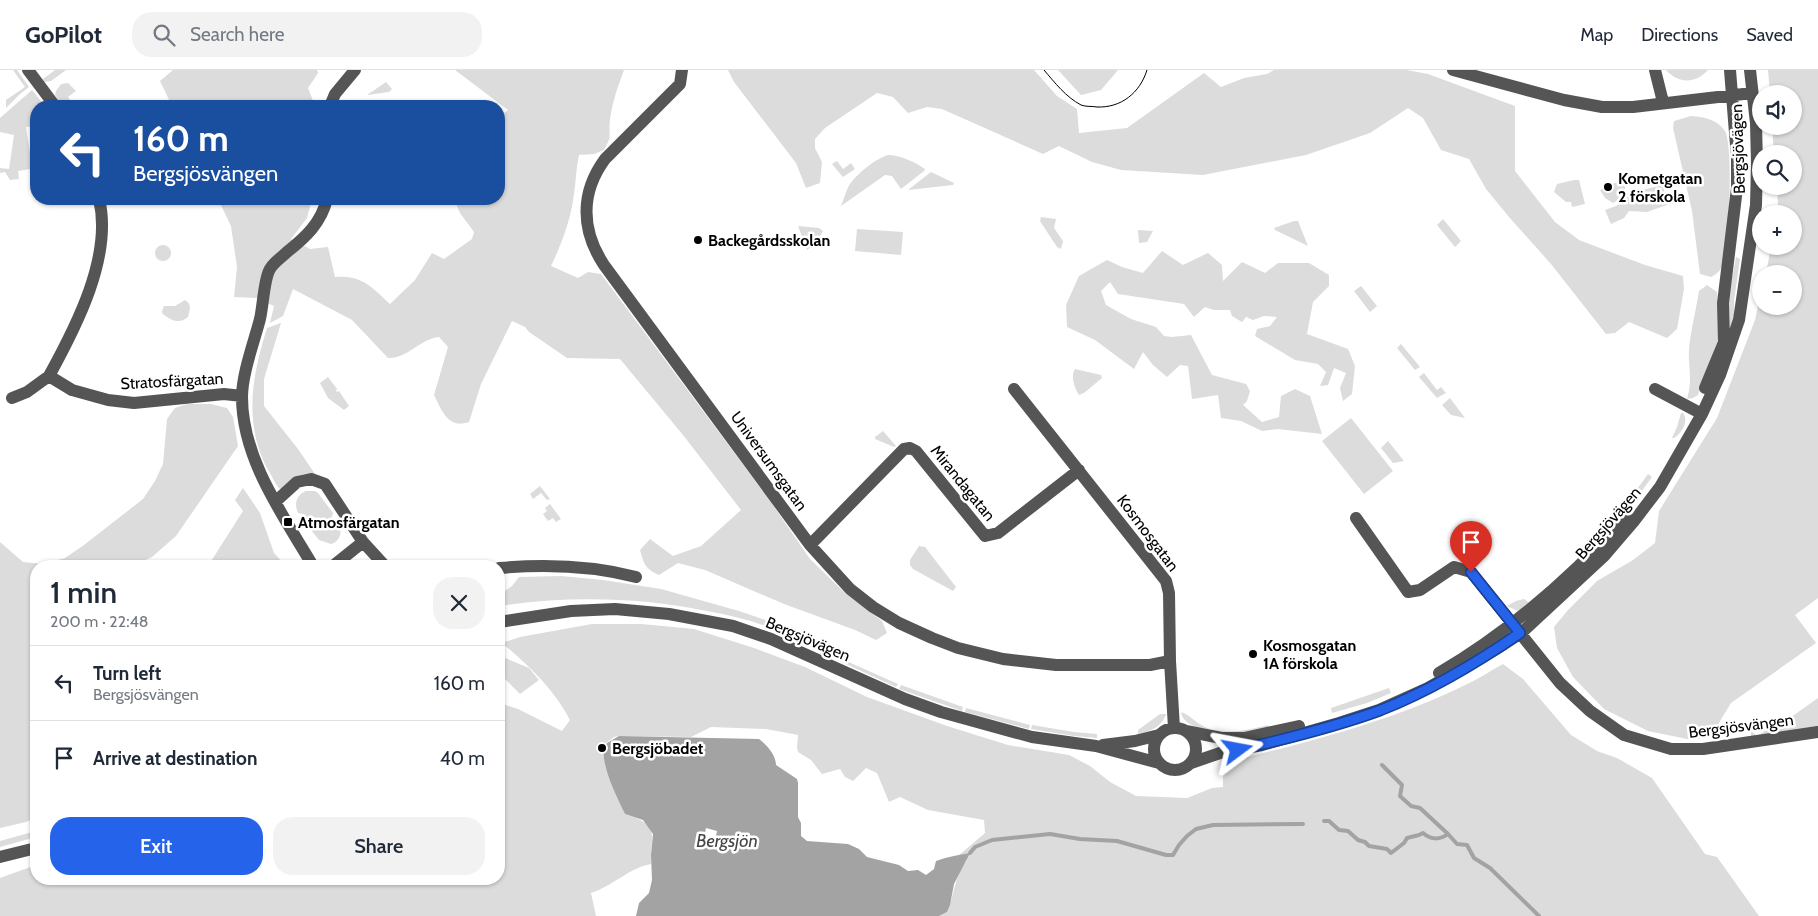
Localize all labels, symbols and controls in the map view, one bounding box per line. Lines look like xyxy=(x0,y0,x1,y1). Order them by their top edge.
search box xyxy=(132,12,482,57)
text: GoPilot xyxy=(25,20,102,49)
icon: search xyxy=(150,21,178,49)
text: Search here xyxy=(190,23,284,46)
text: Map xyxy=(1580,24,1613,46)
text: Directions xyxy=(1641,24,1718,46)
text: Saved xyxy=(1746,24,1793,46)
map controls xyxy=(1752,85,1802,315)
button: sound xyxy=(1752,85,1802,135)
street label: Bergsjövägen xyxy=(1727,104,1749,194)
text: 160 m xyxy=(133,117,229,160)
icon: left xyxy=(50,120,115,185)
button: search xyxy=(1752,145,1802,195)
text: Bergsjösvängen xyxy=(133,160,278,187)
place label: Kometgatan 2 förskola xyxy=(1618,169,1702,206)
marker: Kometgatan 2 förskola xyxy=(1602,181,1614,193)
button: + xyxy=(1752,205,1802,255)
place label: Backegårdsskolan xyxy=(708,231,830,250)
marker: Backegårdsskolan xyxy=(692,234,704,246)
button: − xyxy=(1752,265,1802,315)
street label: Stratosfärgatan xyxy=(120,369,224,393)
street label: Universumsgatan xyxy=(727,408,811,514)
street label: Mirandagatan xyxy=(927,441,999,525)
street label: Bergsjövägen xyxy=(1571,483,1645,563)
street label: Kosmosgatan xyxy=(1113,491,1183,575)
place label: Atmosfärgatan xyxy=(298,513,400,532)
marker: Atmosfärgatan xyxy=(282,516,294,528)
pin xyxy=(1450,521,1492,572)
icon: arrive xyxy=(1457,528,1485,556)
text: 1 min xyxy=(50,574,117,611)
button: close xyxy=(433,577,485,629)
text: 200 m · 22:48 xyxy=(50,612,148,631)
street label: Bergsjövägen xyxy=(763,613,853,665)
place label: Kosmosgatan 1A förskola xyxy=(1263,636,1356,673)
marker: Kosmosgatan 1A förskola xyxy=(1247,648,1259,660)
text: Turn left xyxy=(93,662,161,685)
icon: left xyxy=(50,669,78,697)
text: 160 m xyxy=(434,672,485,695)
text: Bergsjösvängen xyxy=(93,685,199,704)
street label: Bergsjösvängen xyxy=(1687,710,1795,742)
position arrow xyxy=(1211,723,1263,775)
place label: Bergsjöbadet xyxy=(612,739,704,758)
marker: Bergsjöbadet xyxy=(596,742,608,754)
icon: arrive xyxy=(50,744,78,772)
text: Arrive at destination xyxy=(93,747,257,770)
text: 40 m xyxy=(440,747,485,770)
button: Exit xyxy=(50,817,263,875)
button: Share xyxy=(273,817,485,875)
water label: Bergsjön xyxy=(696,830,758,852)

